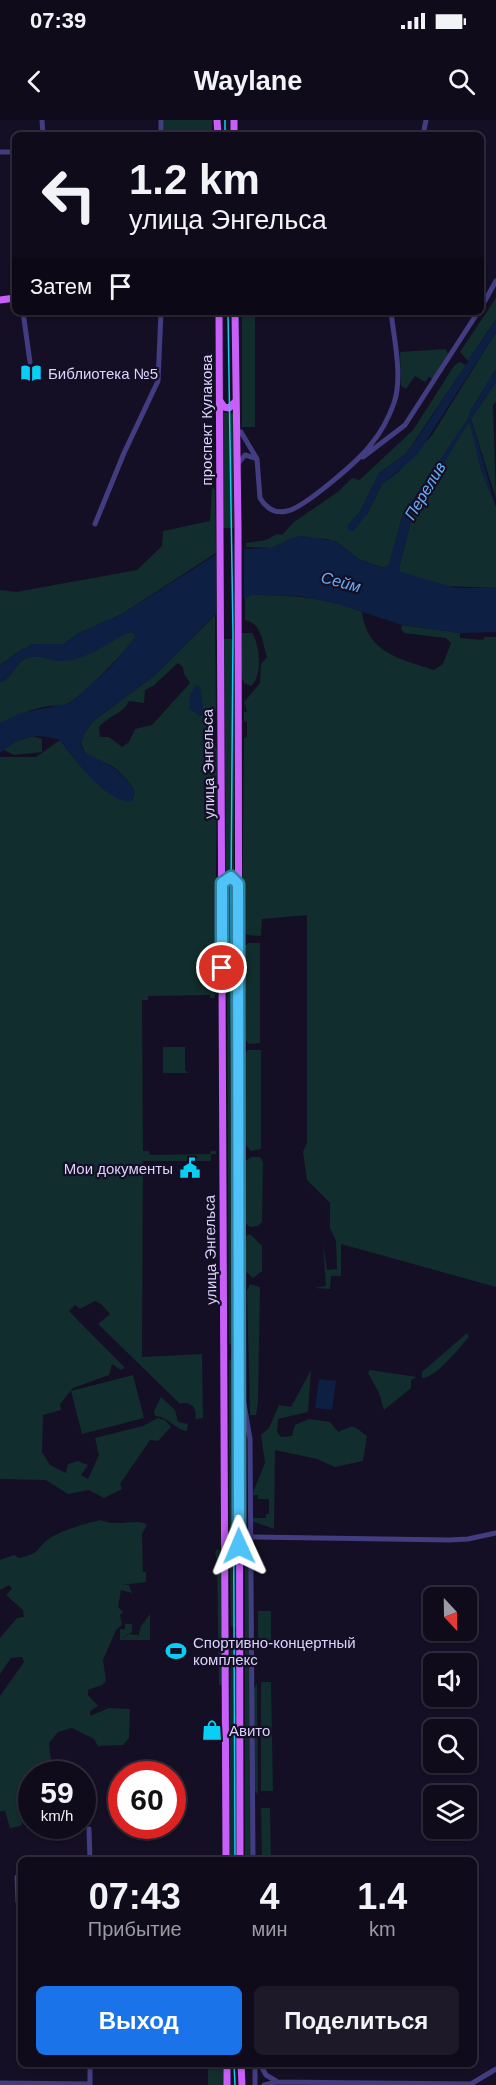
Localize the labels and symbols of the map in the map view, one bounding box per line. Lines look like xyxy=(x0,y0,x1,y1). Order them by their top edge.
street label: проспект Кулакова xyxy=(198,354,215,485)
library icon: Библиотека №5 xyxy=(19,361,43,385)
place label: Библиотека №5 xyxy=(48,365,158,382)
water label: Перелив xyxy=(401,459,449,523)
water label: Сейм xyxy=(319,569,363,595)
street label: улица Энгельса xyxy=(199,708,217,819)
pin xyxy=(196,942,247,993)
public building icon: Мои документы xyxy=(178,1156,202,1180)
place label: Мои документы xyxy=(64,1160,173,1177)
street label: улица Энгельса xyxy=(201,1194,219,1305)
position arrow xyxy=(207,1514,271,1578)
north arrow xyxy=(423,1587,477,1641)
place label: Спортивно-концертный комплекс xyxy=(193,1634,356,1668)
sports icon: Спортивно-концертный комплекс xyxy=(164,1639,188,1663)
shop icon: Авито xyxy=(200,1718,224,1742)
place label: Авито xyxy=(229,1722,270,1739)
speed limit sign: 60 xyxy=(108,1761,186,1839)

